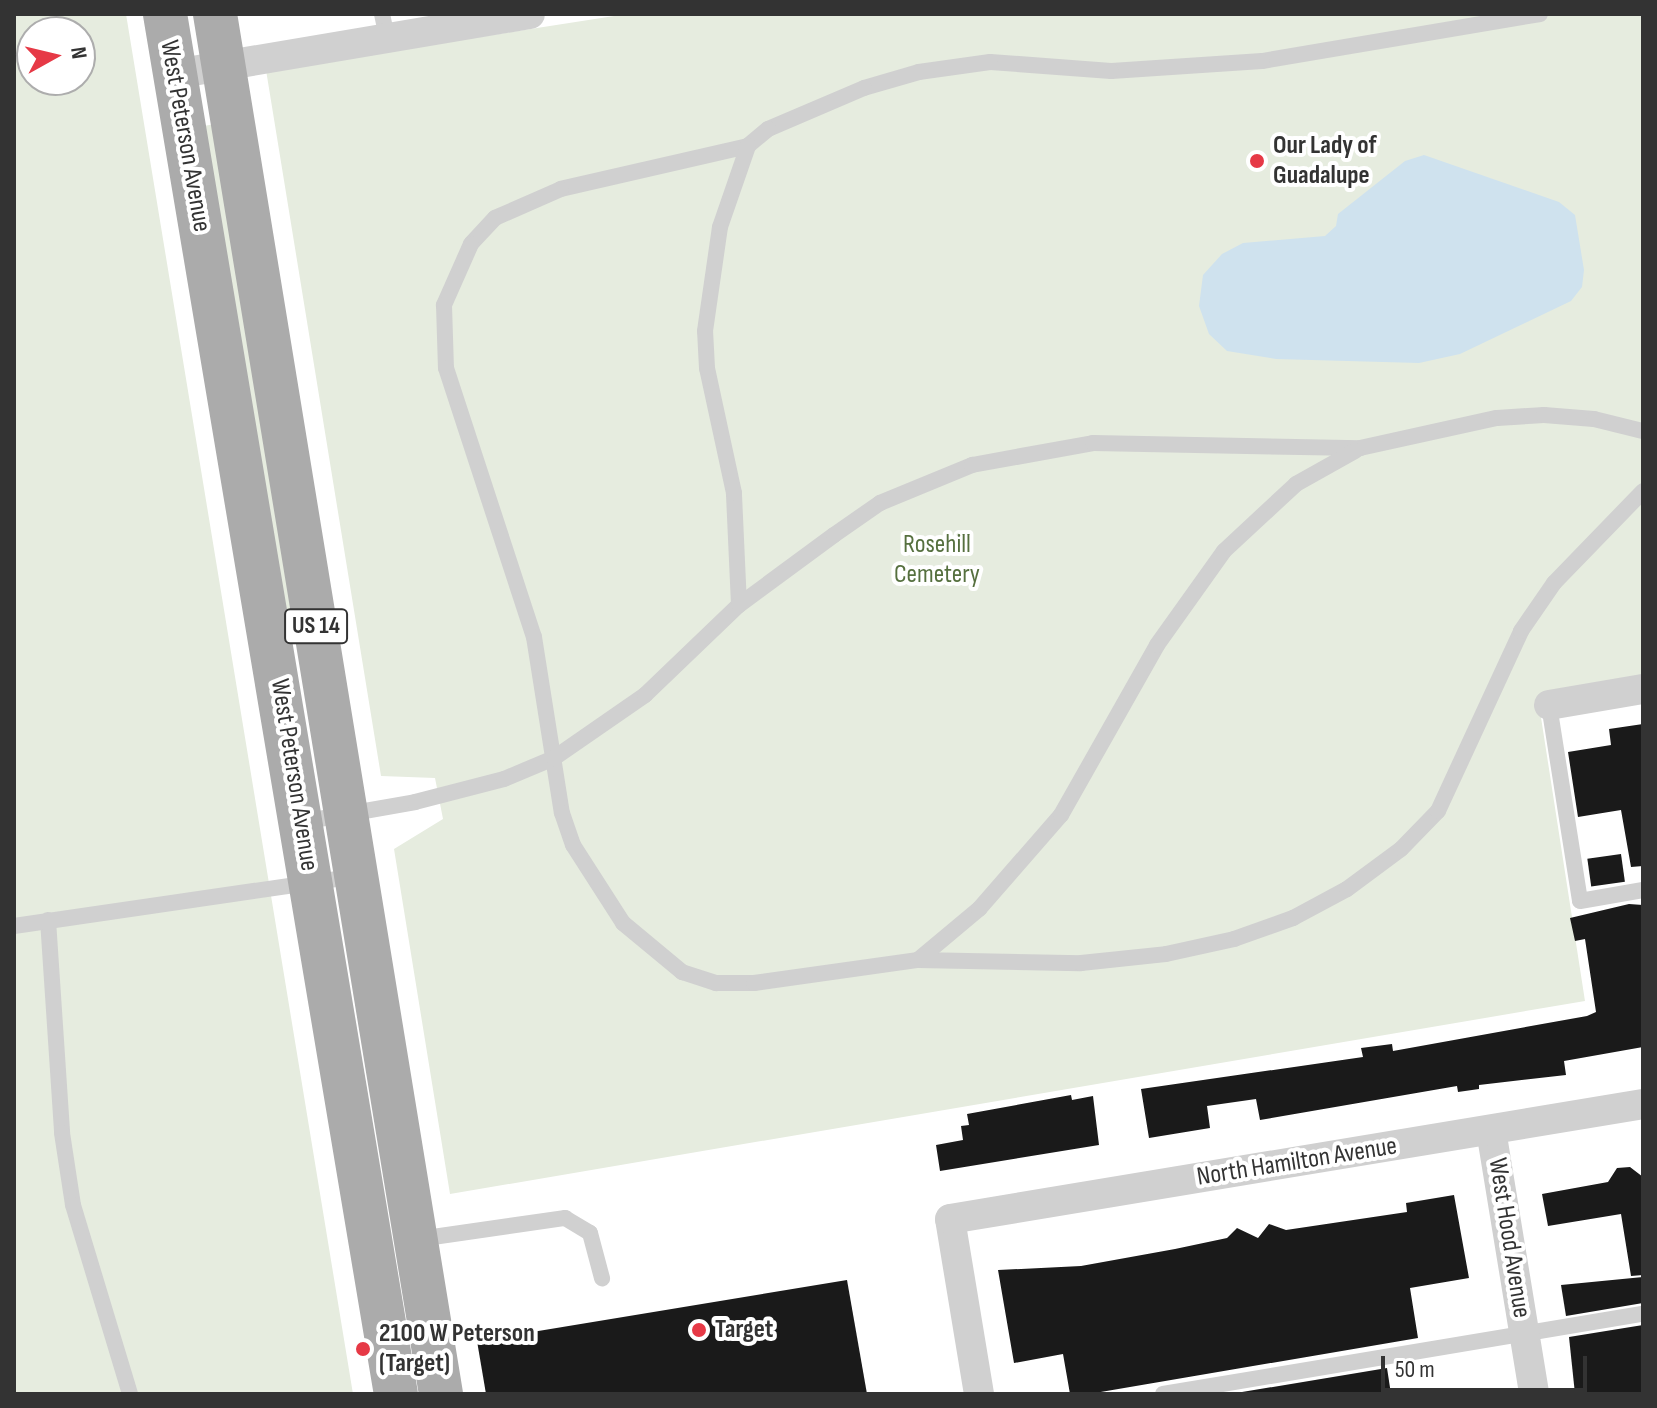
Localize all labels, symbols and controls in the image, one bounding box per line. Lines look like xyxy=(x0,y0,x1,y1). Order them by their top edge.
north arrow xyxy=(16,16,96,96)
street label: West Peterson Avenue xyxy=(153,38,217,234)
text: N xyxy=(64,45,92,61)
place label: Our Lady of Guadalupe xyxy=(1273,130,1377,192)
marker: Our Lady of Guadalupe xyxy=(1248,152,1266,170)
park label: Rosehill Cemetery xyxy=(894,529,980,590)
road number: US 14 xyxy=(284,606,348,646)
street label: West Peterson Avenue xyxy=(263,677,325,873)
street label: North Hamilton Avenue xyxy=(1195,1131,1399,1193)
street label: West Hood Avenue xyxy=(1481,1156,1537,1320)
place label: Target xyxy=(715,1314,773,1346)
place label: 2100 W Peterson (Target) xyxy=(379,1318,535,1380)
marker: Target xyxy=(690,1321,708,1339)
marker: 2100 W Peterson (Target) xyxy=(354,1340,372,1358)
scale bar xyxy=(1385,1340,1591,1390)
text: 50 m xyxy=(1395,1355,1435,1384)

